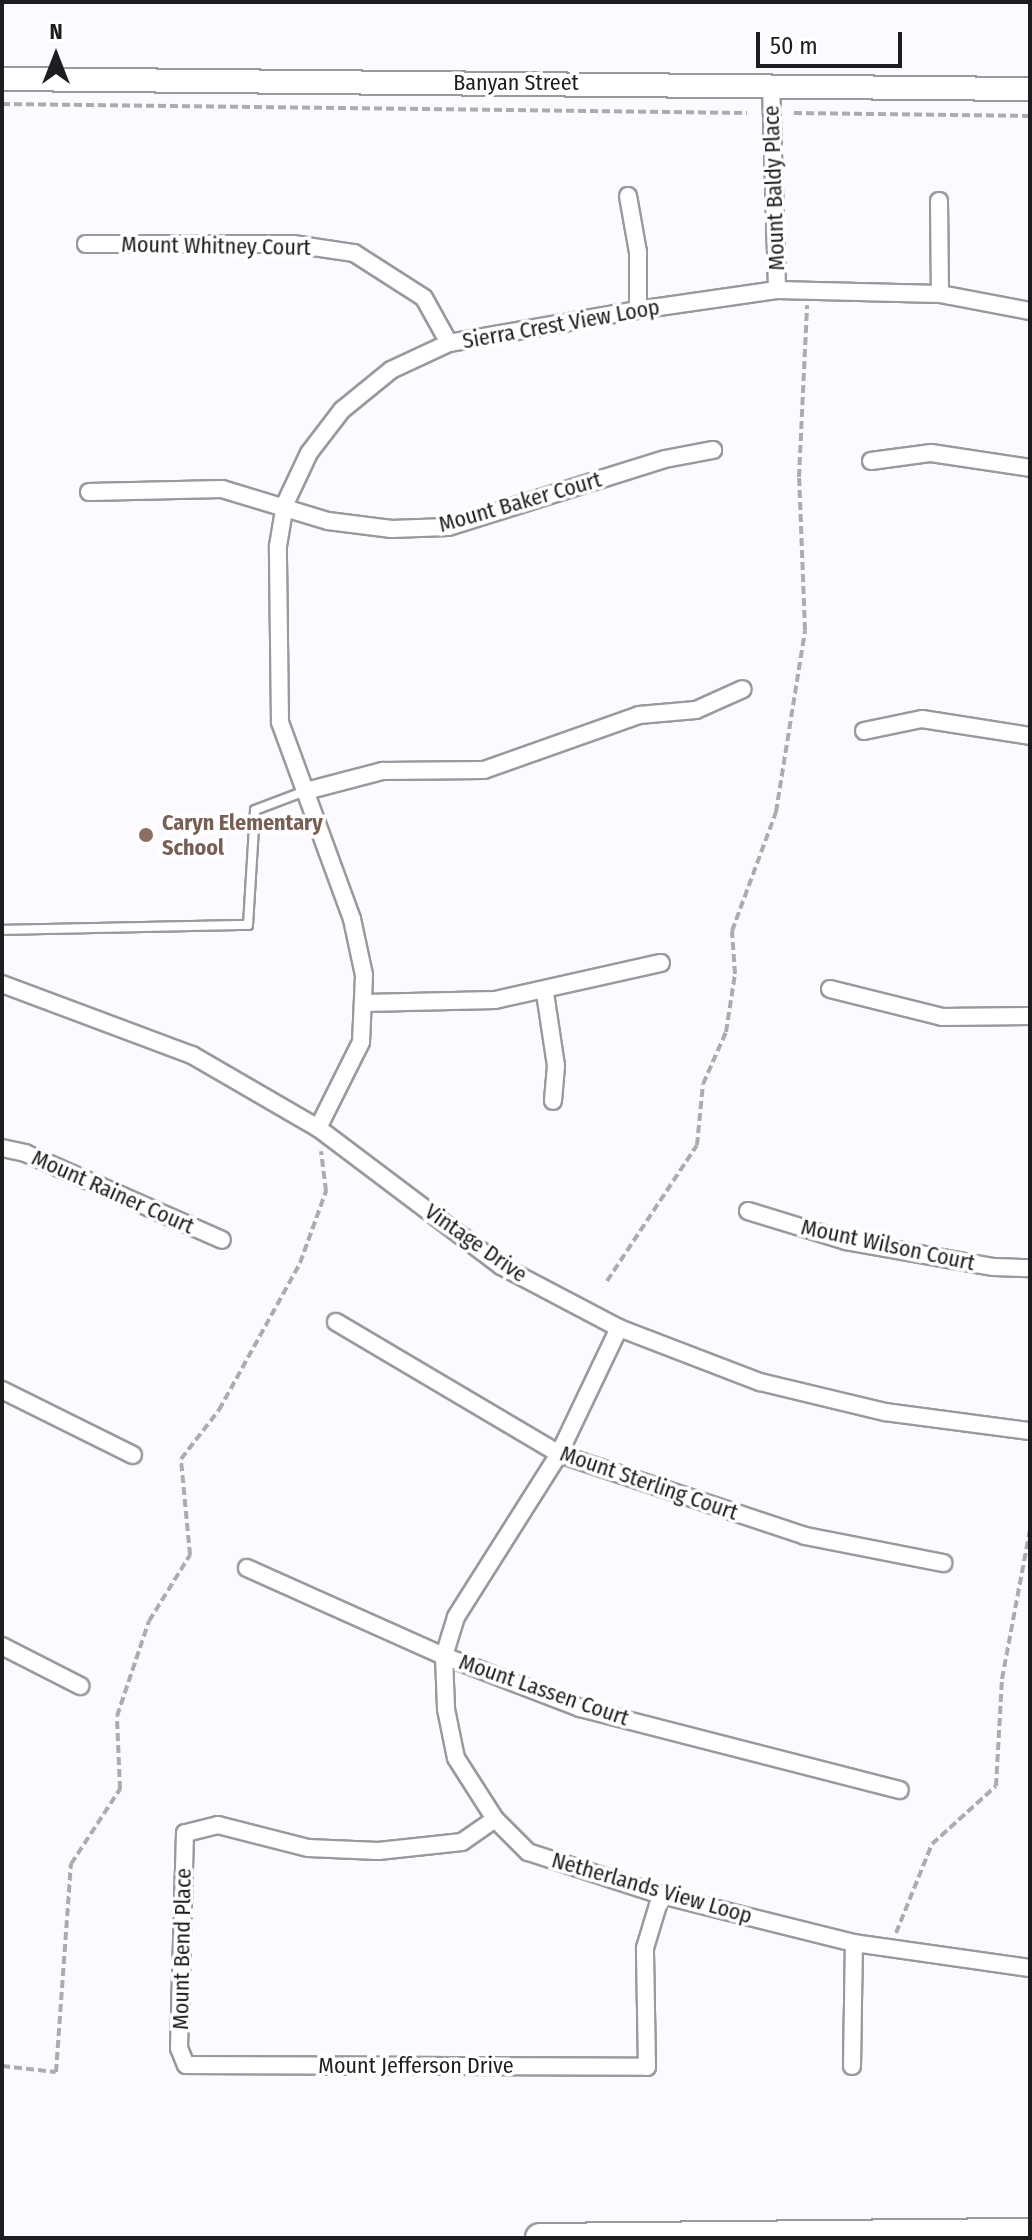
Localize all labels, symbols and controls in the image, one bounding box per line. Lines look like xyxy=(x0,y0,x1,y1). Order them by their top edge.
north arrow xyxy=(16,16,96,96)
scale bar xyxy=(760,16,906,66)
text: N xyxy=(49,18,63,45)
text: 50 m xyxy=(770,32,818,60)
street label: Banyan Street xyxy=(453,70,579,96)
street label: Mount Baldy Place xyxy=(758,105,790,271)
street label: Mount Whitney Court xyxy=(121,231,311,261)
street label: Sierra Crest View Loop xyxy=(460,294,662,354)
street label: Mount Baker Court xyxy=(436,466,604,538)
place label: Caryn Elementary School xyxy=(162,809,323,860)
marker: Caryn Elementary School xyxy=(137,826,155,844)
street label: Mount Rainer Court xyxy=(28,1144,198,1240)
street label: Vintage Drive xyxy=(420,1198,532,1288)
street label: Mount Wilson Court xyxy=(799,1214,977,1276)
street label: Mount Sterling Court xyxy=(557,1440,741,1526)
street label: Mount Lassen Court xyxy=(456,1649,632,1731)
street label: Netherlands View Loop xyxy=(549,1847,755,1929)
street label: Mount Bend Place xyxy=(167,1868,197,2030)
street label: Mount Jefferson Drive xyxy=(318,2053,514,2079)

